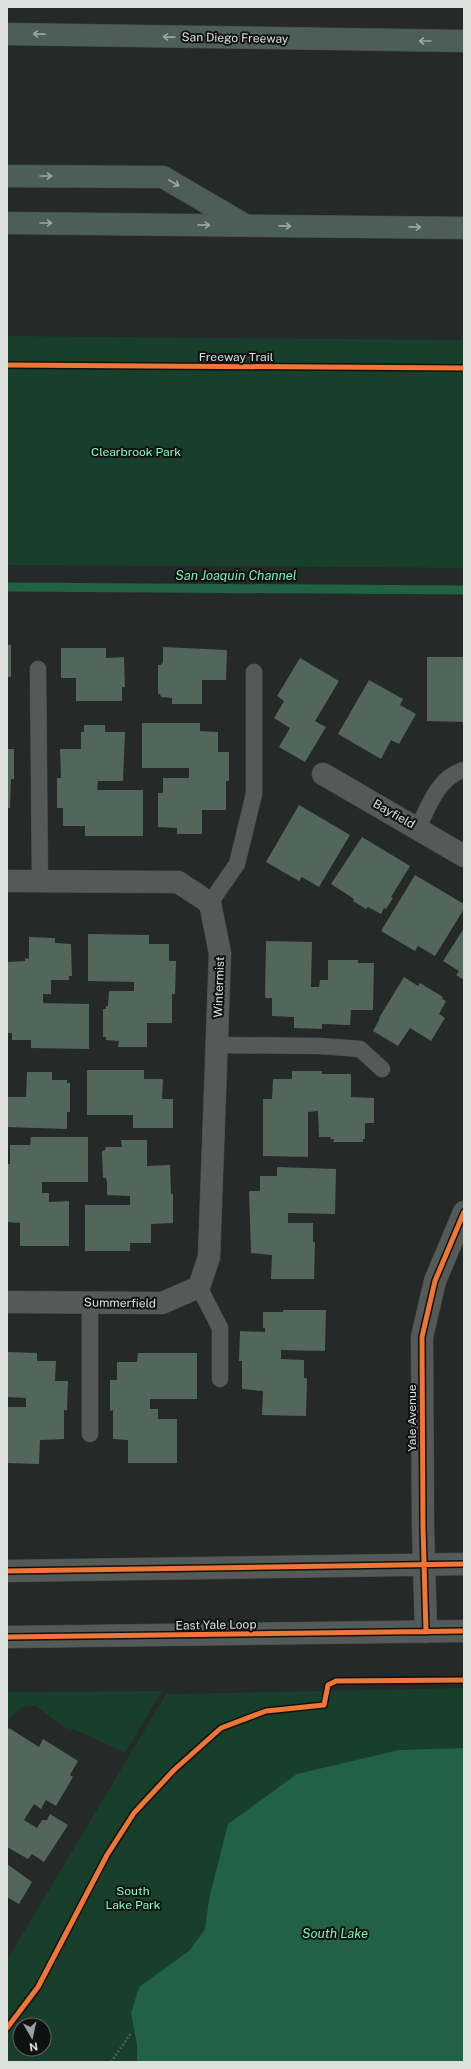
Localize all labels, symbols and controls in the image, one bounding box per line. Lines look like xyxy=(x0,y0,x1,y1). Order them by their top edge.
one-way arrow xyxy=(33,30,46,38)
street label: San Diego Freeway xyxy=(182,30,289,46)
one-way arrow xyxy=(163,33,176,41)
one-way arrow xyxy=(419,37,432,45)
one-way arrow xyxy=(39,172,52,180)
one-way arrow xyxy=(168,180,180,188)
one-way arrow xyxy=(39,219,52,227)
one-way arrow xyxy=(197,221,210,229)
one-way arrow xyxy=(278,222,291,230)
one-way arrow xyxy=(408,224,421,231)
street label: Freeway Trail xyxy=(199,350,274,364)
park label: Clearbrook Park xyxy=(91,445,181,459)
water label: San Joaquin Channel xyxy=(175,568,297,583)
street label: Bayfield xyxy=(371,796,417,832)
street label: Wintermist xyxy=(211,956,227,1018)
street label: Summerfield xyxy=(84,1295,156,1311)
street label: Yale Avenue xyxy=(405,1384,419,1452)
street label: East Yale Loop xyxy=(175,1617,257,1633)
park label: South Lake Park xyxy=(105,1884,161,1912)
water label: South Lake xyxy=(302,1926,368,1941)
north arrow xyxy=(12,2017,52,2057)
text: N xyxy=(28,2040,39,2053)

